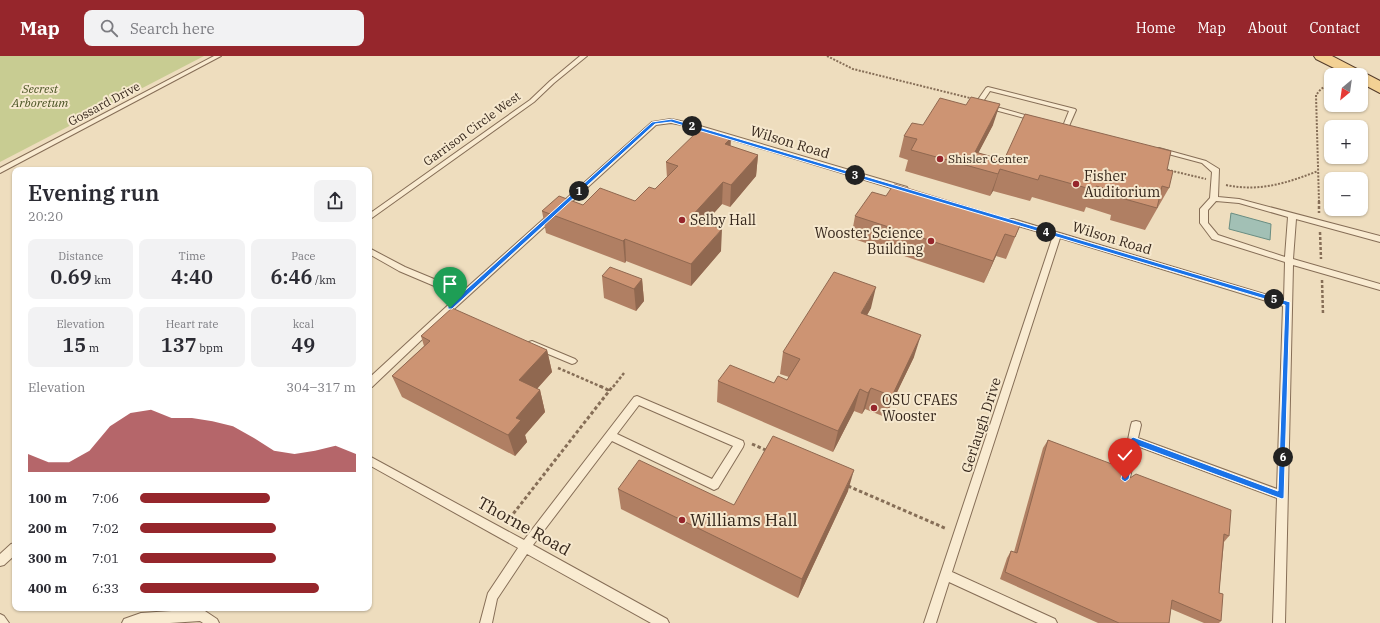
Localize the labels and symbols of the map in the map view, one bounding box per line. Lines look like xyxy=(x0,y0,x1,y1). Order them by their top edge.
north arrow xyxy=(1324,68,1368,112)
street label: Gossard Drive xyxy=(65,78,142,129)
park label: Secrest Arboretum xyxy=(11,81,68,110)
street label: Garrison Circle West xyxy=(420,88,523,169)
pin: 2 xyxy=(682,116,702,136)
street label: Wilson Road xyxy=(748,121,832,163)
place label: Shisler Center xyxy=(948,151,1029,166)
marker: Shisler Center xyxy=(935,154,945,164)
pin: 3 xyxy=(845,165,865,185)
place label: Fisher Auditorium xyxy=(1084,167,1160,201)
marker: Fisher Auditorium xyxy=(1071,179,1081,189)
pin: 1 xyxy=(569,181,589,201)
place label: Selby Hall xyxy=(690,211,756,229)
marker: Selby Hall xyxy=(677,215,687,225)
street label: Wilson Road xyxy=(1070,217,1154,259)
pin: 4 xyxy=(1036,222,1056,242)
place label: Wooster Science Building xyxy=(815,224,923,258)
marker: Wooster Science Building xyxy=(926,236,936,246)
pin xyxy=(433,267,467,308)
pin: 5 xyxy=(1264,289,1284,309)
street label: Gerlaugh Drive xyxy=(957,375,1005,475)
place label: OSU CFAES Wooster xyxy=(882,391,958,425)
marker: OSU CFAES Wooster xyxy=(869,403,879,413)
pin xyxy=(1108,438,1142,479)
pin: 6 xyxy=(1273,447,1293,467)
street label: Thorne Road xyxy=(474,491,574,561)
place label: Williams Hall xyxy=(690,509,798,531)
marker: Williams Hall xyxy=(677,515,687,525)

